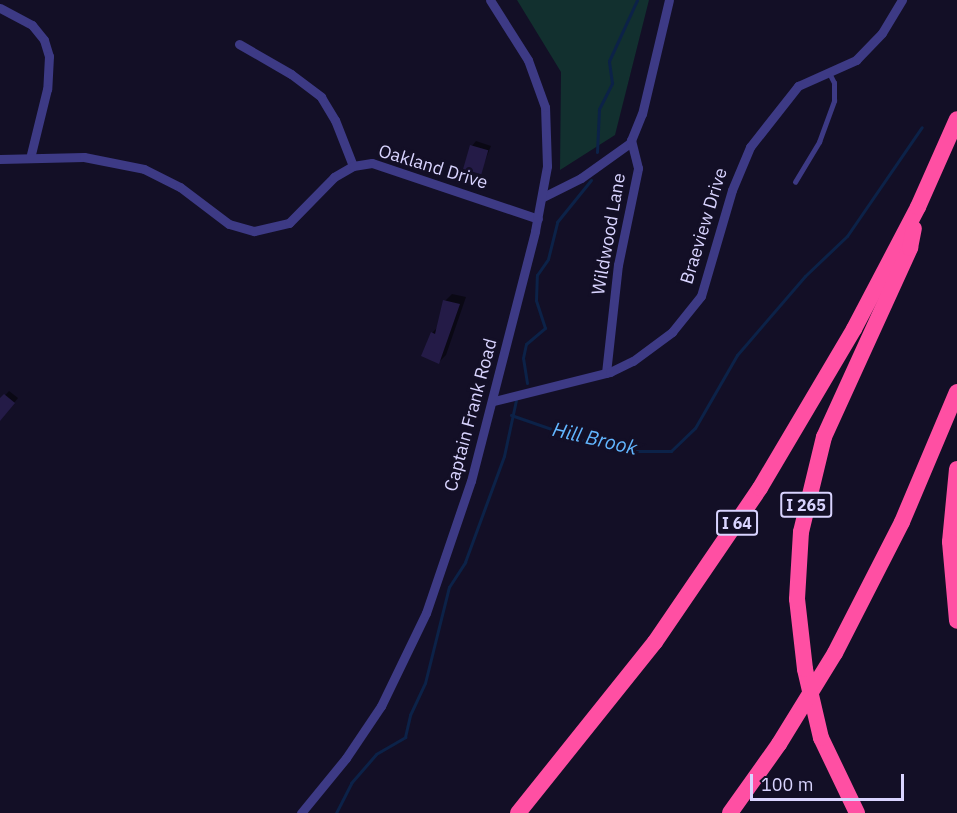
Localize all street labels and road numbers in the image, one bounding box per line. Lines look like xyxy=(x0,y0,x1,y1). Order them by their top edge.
street label: Oakland Drive xyxy=(376,140,490,194)
street label: Braeview Drive xyxy=(676,165,732,287)
street label: Wildwood Lane xyxy=(588,171,630,297)
street label: Captain Frank Road xyxy=(440,336,502,494)
road number: I 265 xyxy=(779,492,833,518)
road number: I 64 xyxy=(716,510,758,536)

